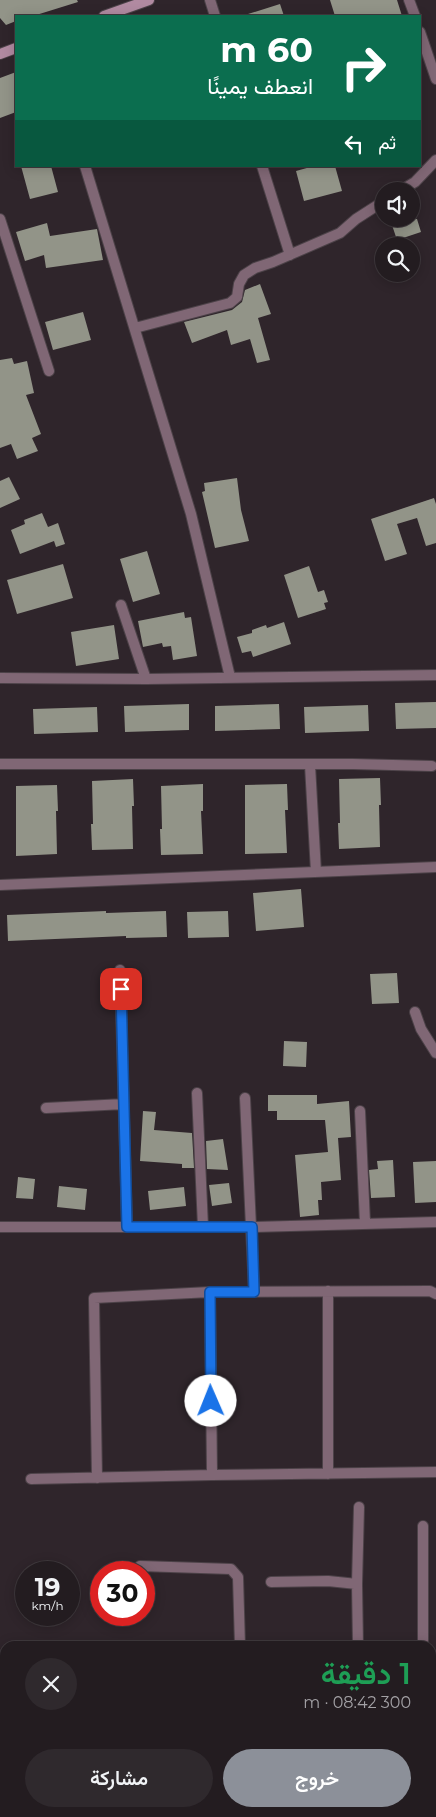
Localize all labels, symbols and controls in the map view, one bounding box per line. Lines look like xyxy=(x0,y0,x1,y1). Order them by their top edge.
text: 60 m xyxy=(220,28,313,71)
icon: right xyxy=(331,35,396,100)
text: انعطف يمينًا xyxy=(207,73,313,100)
icon: left xyxy=(340,130,368,158)
text: ثم xyxy=(378,131,396,154)
map controls xyxy=(375,182,420,282)
button: sound xyxy=(375,182,420,227)
button: search xyxy=(375,237,420,282)
pin xyxy=(100,968,142,1010)
icon: arrive xyxy=(107,975,135,1003)
position arrow xyxy=(184,1374,236,1426)
speed limit sign: 30 xyxy=(90,1561,155,1626)
text: 19 xyxy=(35,1572,60,1602)
text: km/h xyxy=(31,1598,64,1613)
text: 1 دقيقة xyxy=(321,1655,411,1692)
button: close xyxy=(25,1658,77,1710)
text: 300 m · 08:42 xyxy=(303,1693,411,1712)
button: مشاركة xyxy=(25,1749,213,1807)
button: خروج xyxy=(223,1749,411,1807)

